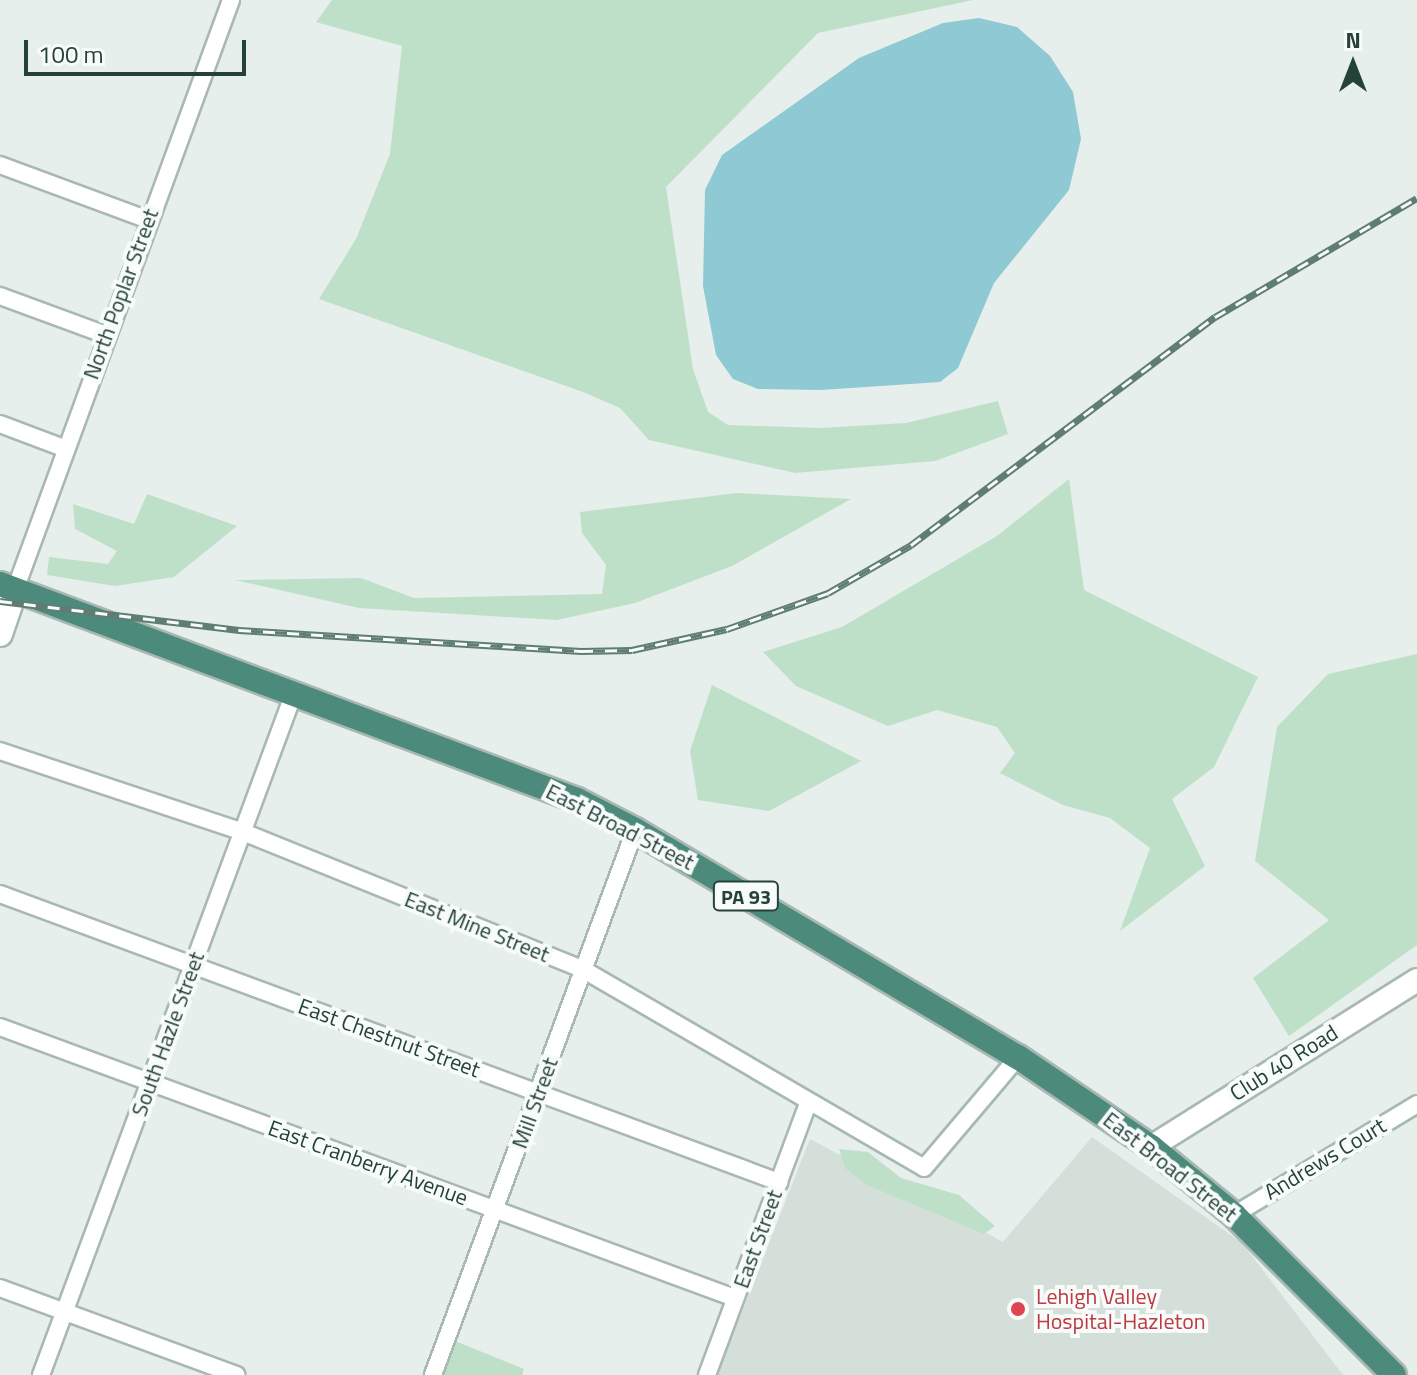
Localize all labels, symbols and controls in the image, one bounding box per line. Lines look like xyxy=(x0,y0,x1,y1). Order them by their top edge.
text: N xyxy=(1345,23,1361,57)
scale bar xyxy=(28,24,250,74)
north arrow xyxy=(1313,24,1393,104)
text: 100 m xyxy=(38,36,104,72)
street label: North Poplar Street xyxy=(78,205,164,383)
street label: East Broad Street xyxy=(541,778,699,876)
road number: PA 93 xyxy=(712,880,780,912)
street label: East Mine Street xyxy=(401,886,553,968)
street label: South Hazle Street xyxy=(126,948,210,1120)
street label: East Chestnut Street xyxy=(294,993,484,1083)
street label: Club 40 Road xyxy=(1225,1019,1343,1107)
street label: Mill Street xyxy=(506,1054,564,1152)
street label: East Broad Street xyxy=(1098,1106,1242,1228)
street label: Andrews Court xyxy=(1259,1112,1391,1206)
street label: East Cranberry Avenue xyxy=(265,1115,471,1211)
street label: East Street xyxy=(728,1186,788,1292)
place label: Lehigh Valley Hospital-Hazleton xyxy=(1036,1283,1206,1334)
marker: Lehigh Valley Hospital-Hazleton xyxy=(1007,1298,1029,1320)

